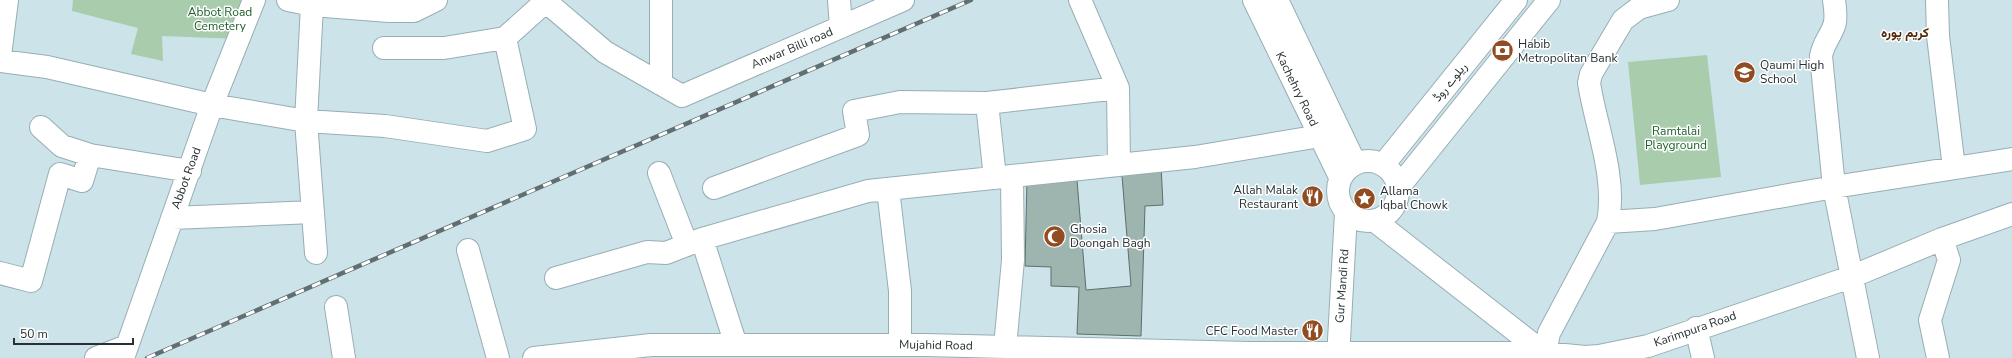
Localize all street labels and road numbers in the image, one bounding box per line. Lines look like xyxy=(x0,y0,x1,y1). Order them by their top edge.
street label: Anwar Billi road xyxy=(749,24,835,72)
street label: Kachehry Road xyxy=(1272,49,1322,129)
street label: ریلوے روڈ xyxy=(1429,59,1471,105)
street label: Abbot Road xyxy=(167,145,205,211)
street label: Gur Mandi Rd xyxy=(1331,249,1353,323)
street label: Karimpura Road xyxy=(1651,307,1739,351)
street label: Mujahid Road xyxy=(899,336,973,354)

